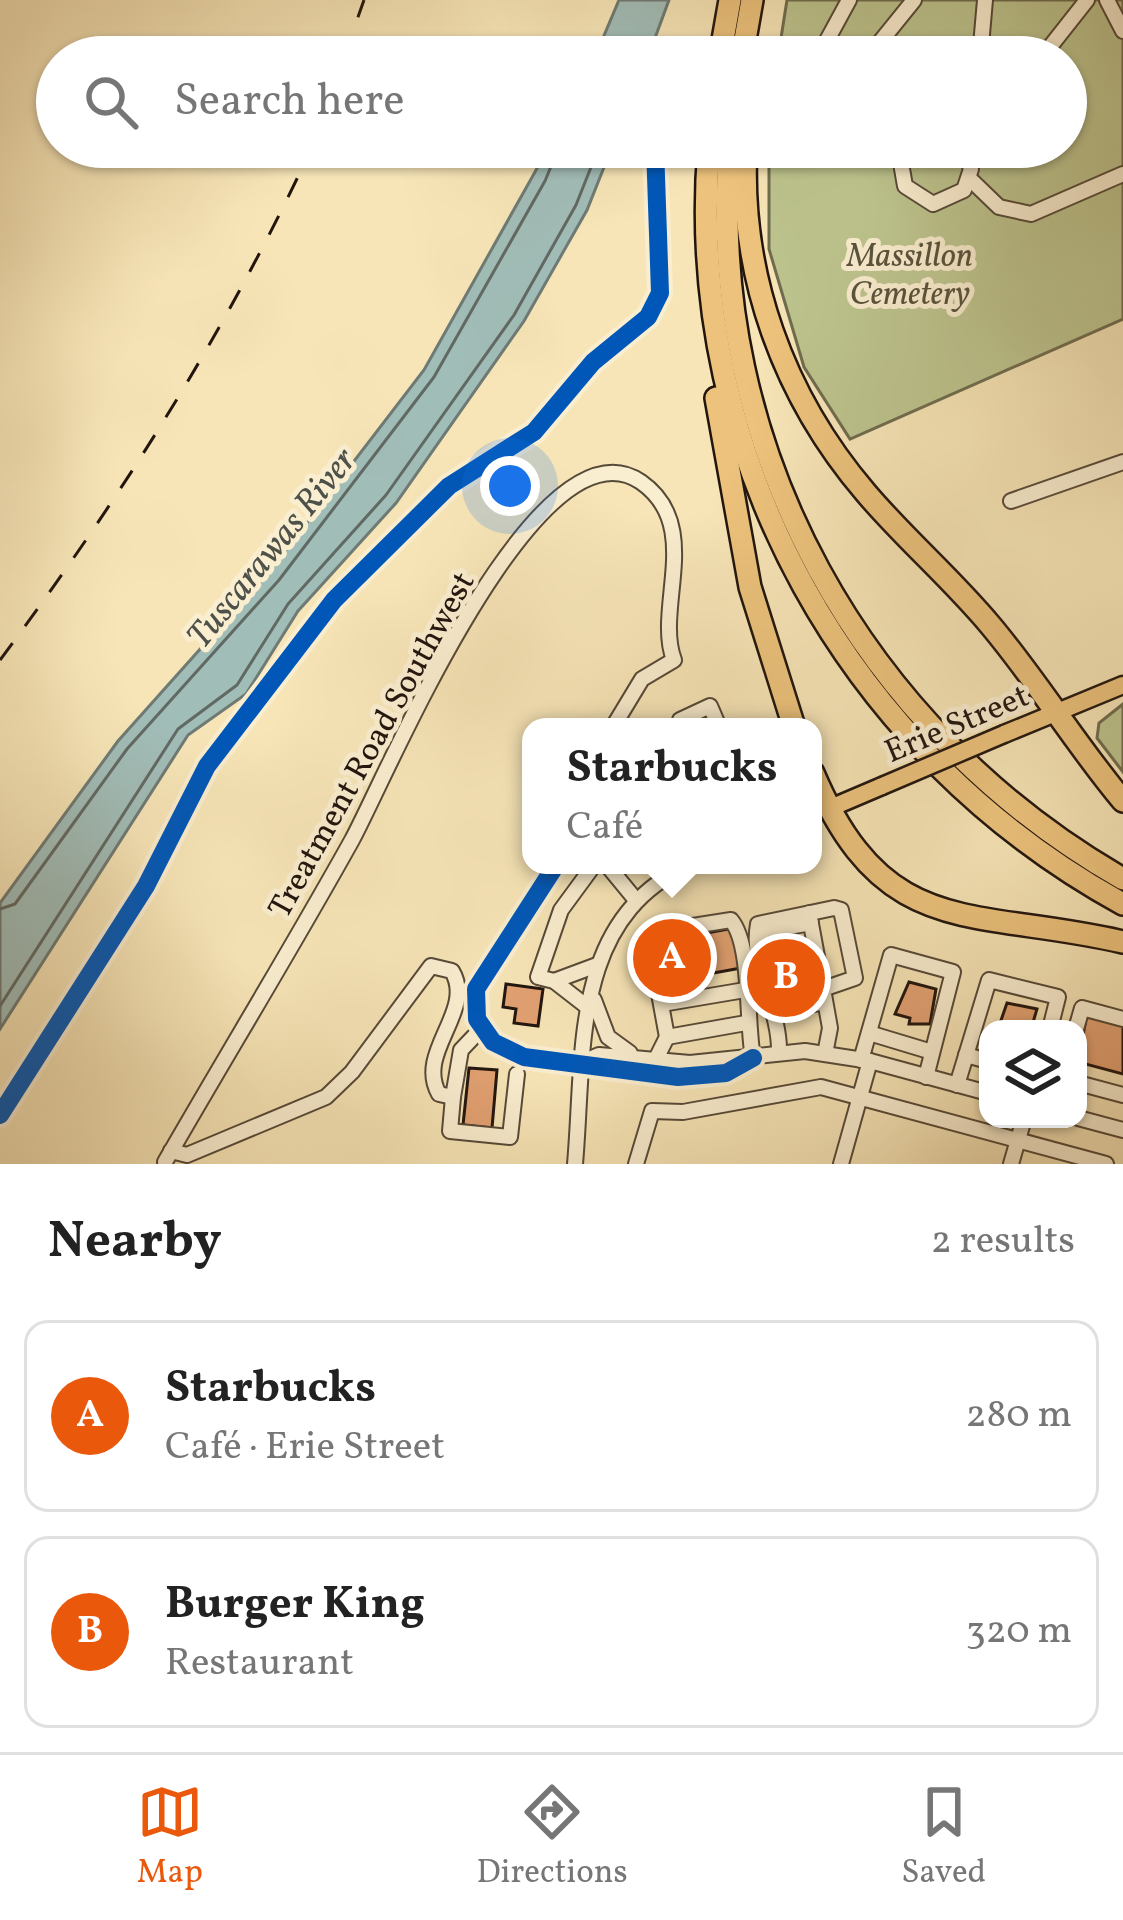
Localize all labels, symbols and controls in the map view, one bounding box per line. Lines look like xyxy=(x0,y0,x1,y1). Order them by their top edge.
search box xyxy=(36,36,1087,168)
icon: search xyxy=(78,69,144,135)
text: Search here xyxy=(174,71,405,134)
park label: Massillon Cemetery xyxy=(846,235,973,319)
water label: Tuscarawas River xyxy=(176,438,370,661)
your location xyxy=(480,456,540,516)
street label: Treatment Road Southwest xyxy=(259,564,488,928)
street label: Erie Street xyxy=(878,675,1037,777)
popup xyxy=(522,718,822,874)
text: Starbucks xyxy=(567,738,777,801)
text: Café xyxy=(567,801,643,855)
pin: A xyxy=(633,913,711,1003)
pin: B xyxy=(747,933,825,1023)
map controls xyxy=(979,1020,1087,1128)
button: layers xyxy=(979,1020,1087,1128)
text: Nearby xyxy=(48,1207,222,1278)
text: 2 results xyxy=(931,1215,1075,1269)
text: Starbucks xyxy=(165,1358,376,1421)
text: A xyxy=(76,1389,104,1443)
text: 280 m xyxy=(965,1389,1072,1443)
text: Café · Erie Street xyxy=(165,1421,445,1475)
text: Burger King xyxy=(165,1574,425,1637)
text: B xyxy=(77,1605,103,1659)
text: 320 m xyxy=(966,1605,1072,1659)
text: Restaurant xyxy=(165,1637,354,1691)
tab: Map xyxy=(137,1779,203,1897)
tab: Directions xyxy=(476,1779,628,1897)
tab: Saved xyxy=(901,1779,986,1897)

